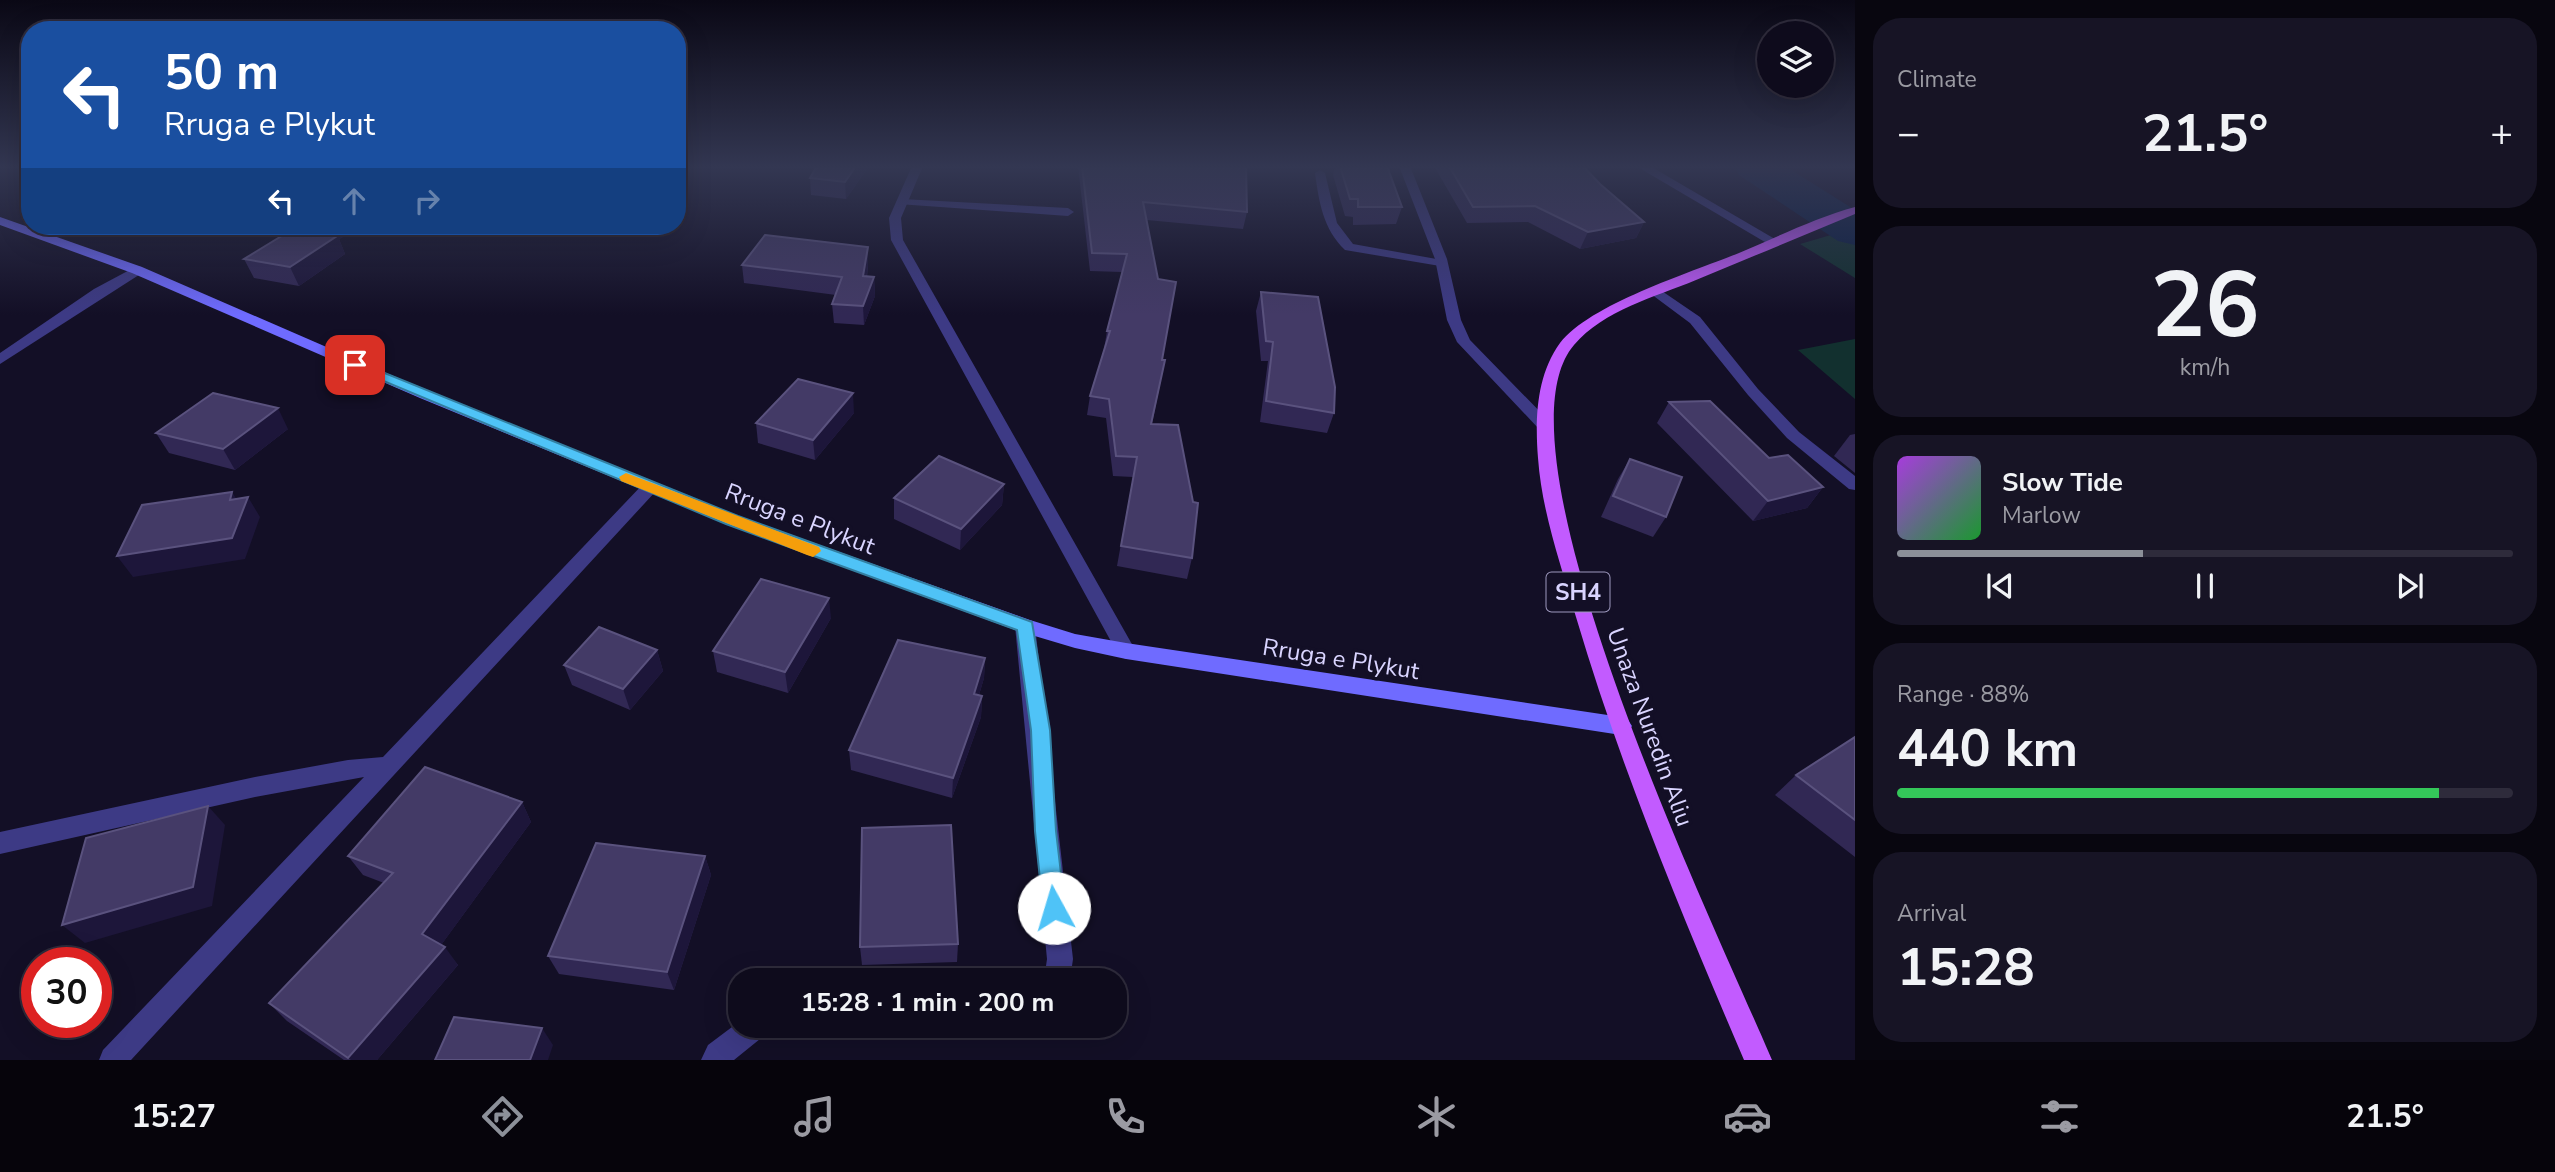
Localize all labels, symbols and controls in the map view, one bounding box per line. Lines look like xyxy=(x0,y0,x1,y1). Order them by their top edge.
map controls xyxy=(1757,21,1834,98)
button: layers xyxy=(1757,21,1834,98)
text: 50 m xyxy=(164,39,279,106)
icon: left xyxy=(49,49,140,140)
text: Climate xyxy=(1897,64,1977,95)
text: 21.5° xyxy=(2142,98,2268,169)
text: Rruga e Plykut xyxy=(164,103,375,146)
text: − xyxy=(1897,108,1920,159)
text: + xyxy=(2490,108,2513,159)
icon: left xyxy=(262,182,300,220)
icon: ahead xyxy=(335,182,373,220)
icon: right xyxy=(408,182,446,220)
text: 26 xyxy=(2150,244,2260,368)
pin xyxy=(325,335,385,395)
icon: arrive xyxy=(336,346,374,384)
text: km/h xyxy=(2180,352,2230,383)
text: Slow Tide xyxy=(2002,465,2123,500)
street label: Rruga e Plykut xyxy=(720,476,880,563)
text: Marlow xyxy=(2002,500,2081,531)
icon: previous xyxy=(1981,567,2019,605)
icon: pause xyxy=(2186,567,2224,605)
icon: next xyxy=(2391,567,2429,605)
road number: SH4 xyxy=(1546,572,1610,612)
street label: Unaza Nuredin Aliu xyxy=(1599,623,1701,831)
street label: Rruga e Plykut xyxy=(1260,631,1422,687)
text: Range · 88% xyxy=(1897,679,2029,710)
text: 440 km xyxy=(1897,713,2078,784)
position arrow xyxy=(1017,871,1091,945)
text: Arrival xyxy=(1897,898,1966,929)
text: 15:28 xyxy=(1897,932,2035,1003)
speed limit sign: 30 xyxy=(21,947,112,1038)
text: 15:28 · 1 min · 200 m xyxy=(801,985,1054,1020)
icon: directions xyxy=(478,1092,527,1141)
icon: music xyxy=(790,1092,839,1141)
icon: phone xyxy=(1101,1092,1150,1141)
icon: climate xyxy=(1412,1092,1461,1141)
icon: car xyxy=(1723,1092,1772,1141)
icon: filters xyxy=(2035,1092,2084,1141)
text: 15:27 xyxy=(131,1095,216,1138)
text: 21.5° xyxy=(2346,1095,2424,1138)

